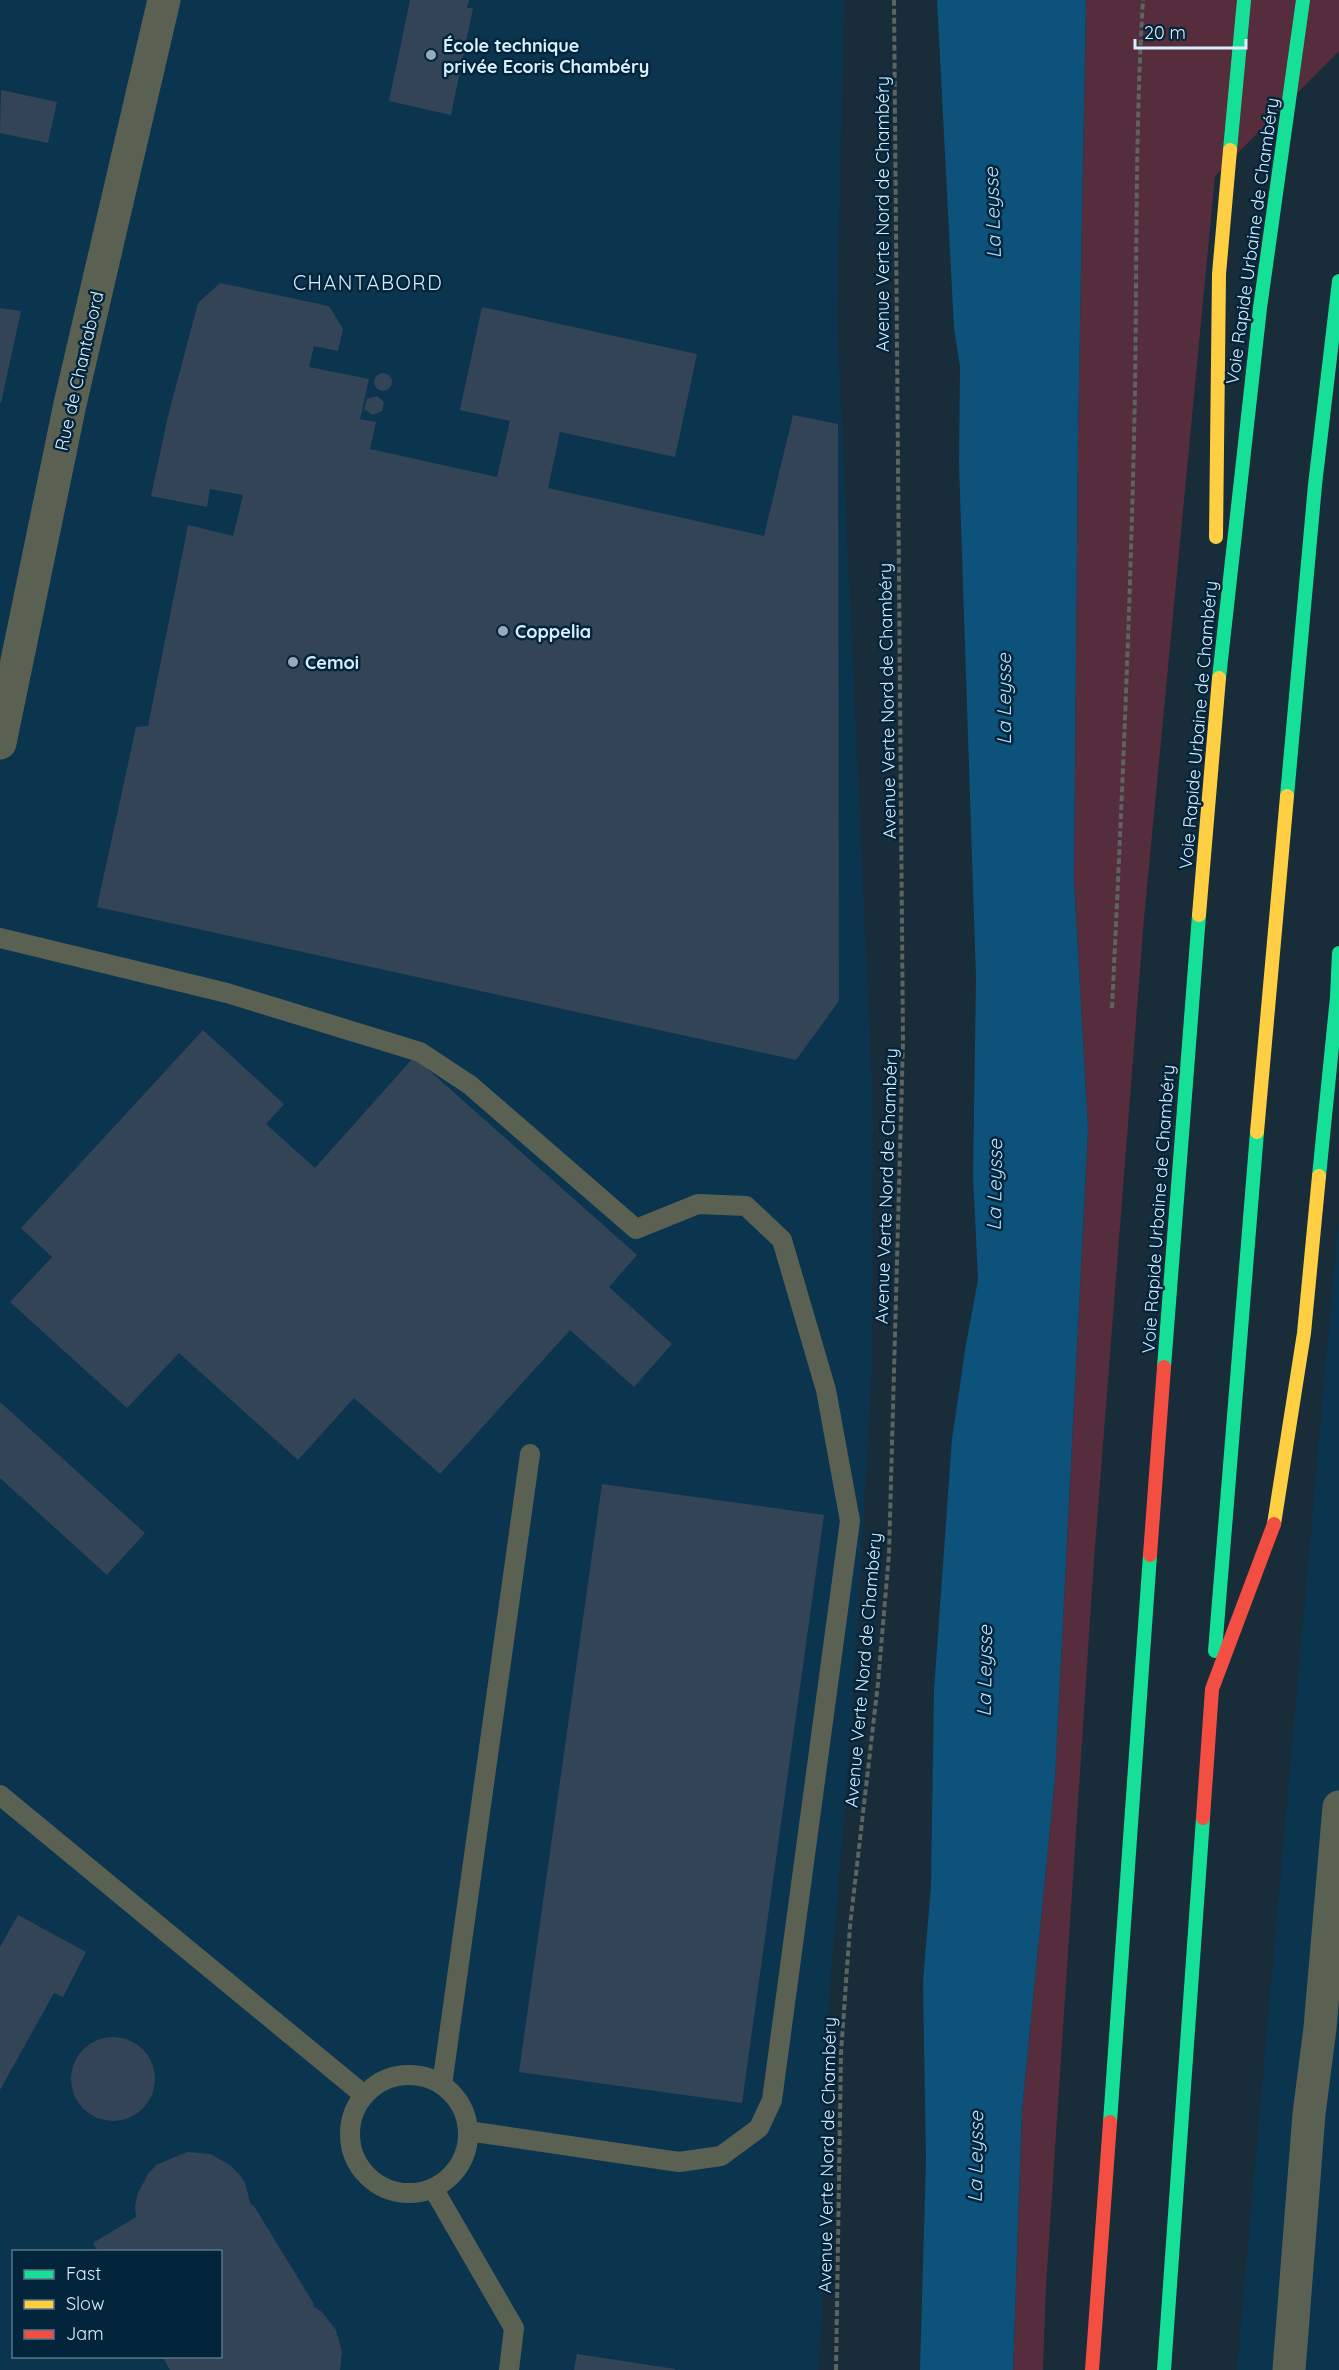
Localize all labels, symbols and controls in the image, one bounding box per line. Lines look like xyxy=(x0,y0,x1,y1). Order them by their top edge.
scale bar xyxy=(1135,12,1246,50)
text: 20 m xyxy=(1144,21,1186,44)
place label: École technique privée Ecoris Chambéry xyxy=(443,34,649,78)
marker: École technique privée Ecoris Chambéry xyxy=(424,48,438,62)
street label: Avenue Verte Nord de Chambéry xyxy=(871,76,894,352)
street label: Voie Rapide Urbaine de Chambéry xyxy=(1220,96,1284,386)
water label: La Leysse xyxy=(978,166,1006,259)
district label: CHANTABORD xyxy=(293,270,443,295)
street label: Rue de Chantabord xyxy=(49,289,109,453)
street label: Avenue Verte Nord de Chambéry xyxy=(873,563,901,839)
street label: Voie Rapide Urbaine de Chambéry xyxy=(1174,580,1222,870)
place label: Coppelia xyxy=(515,620,591,643)
marker: Coppelia xyxy=(496,624,510,638)
place label: Cemoi xyxy=(305,651,359,674)
water label: La Leysse xyxy=(991,653,1016,745)
marker: Cemoi xyxy=(286,655,300,669)
street label: Avenue Verte Nord de Chambéry xyxy=(870,1048,902,1324)
street label: Voie Rapide Urbaine de Chambéry xyxy=(1136,1064,1180,1354)
water label: La Leysse xyxy=(981,1138,1007,1231)
street label: Avenue Verte Nord de Chambéry xyxy=(840,1531,886,1809)
water label: La Leysse xyxy=(971,1624,997,1717)
street label: Avenue Verte Nord de Chambéry xyxy=(813,2017,841,2293)
water label: La Leysse xyxy=(962,2110,988,2203)
legend xyxy=(12,2250,222,2358)
text: Fast xyxy=(66,2262,101,2285)
text: Slow xyxy=(66,2292,104,2315)
text: Jam xyxy=(66,2322,104,2345)

